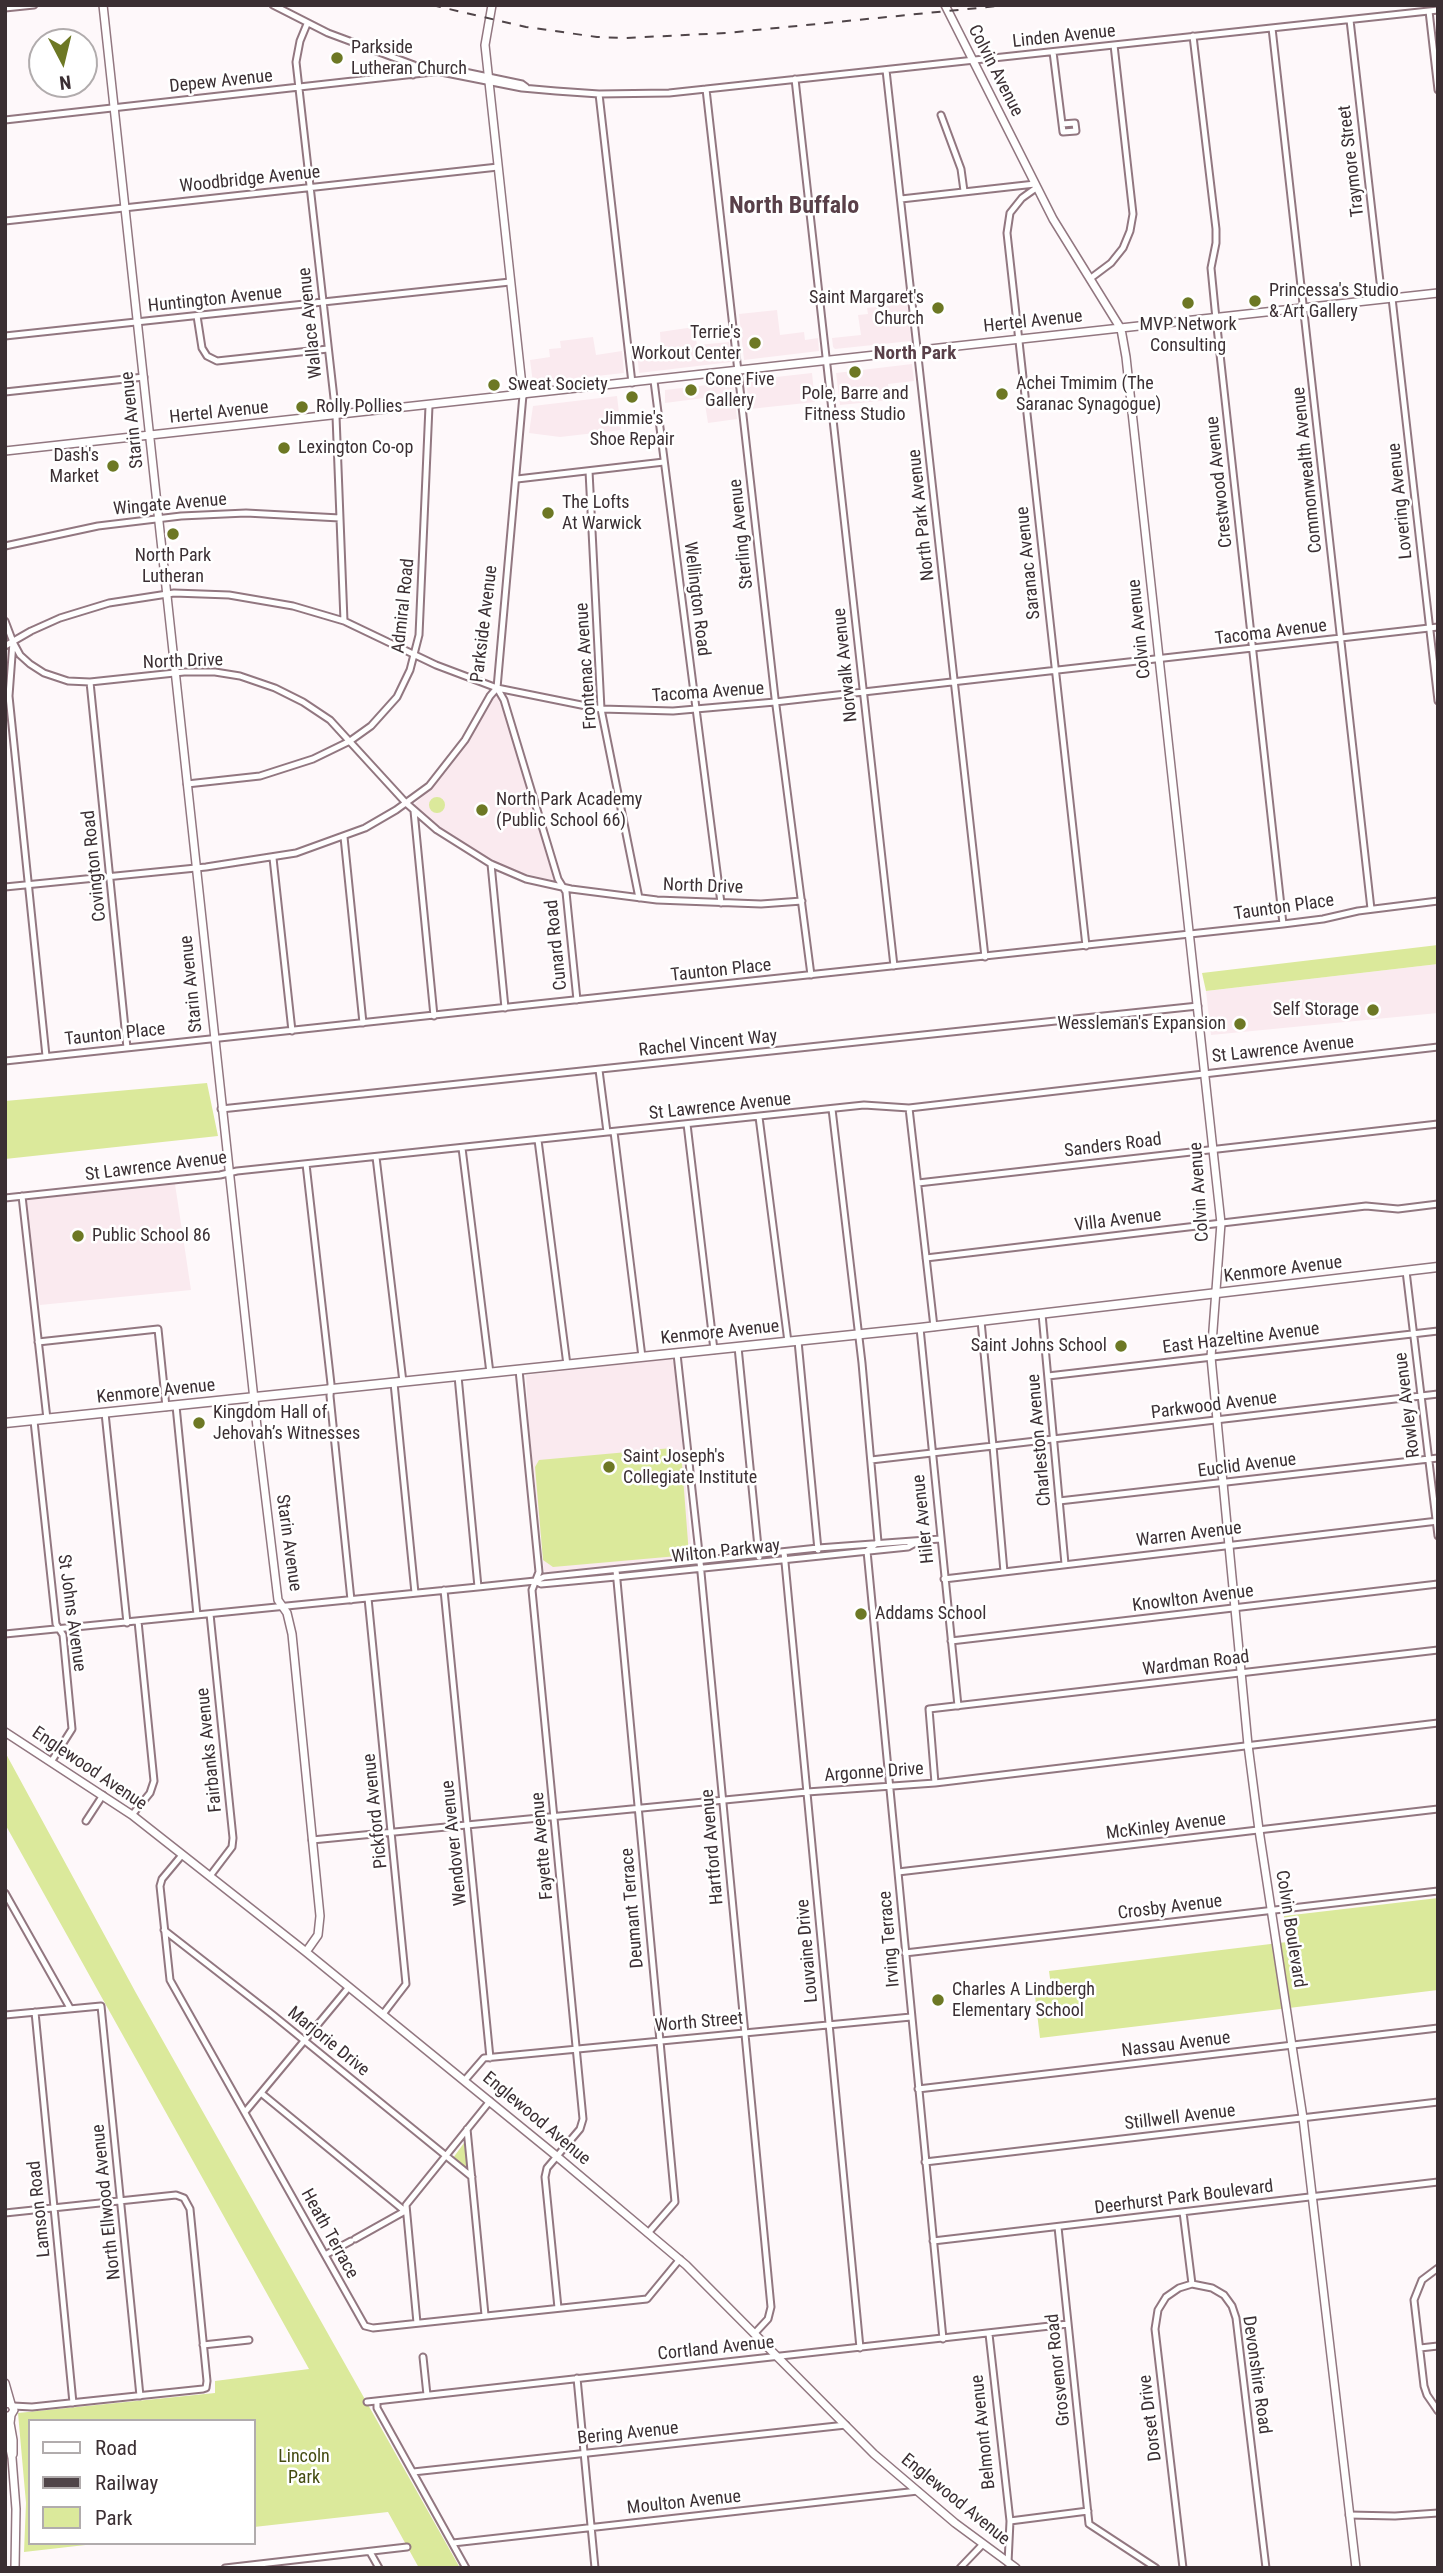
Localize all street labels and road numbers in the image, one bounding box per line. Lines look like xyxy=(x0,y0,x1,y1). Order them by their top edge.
street label: Linden Avenue xyxy=(1011,21,1117,53)
street label: Colvin Avenue xyxy=(963,22,1027,120)
street label: Depew Avenue xyxy=(168,66,274,98)
street label: Traymore Street xyxy=(1334,104,1370,218)
street label: Woodbridge Avenue xyxy=(179,162,321,198)
street label: Wallace Avenue xyxy=(294,266,328,380)
street label: Huntington Avenue xyxy=(147,282,283,318)
street label: Hertel Avenue xyxy=(982,306,1084,338)
street label: Starin Avenue xyxy=(117,370,149,470)
street label: Commonwealth Avenue xyxy=(1289,386,1327,554)
street label: Hertel Avenue xyxy=(168,397,270,429)
street label: Crestwood Avenue xyxy=(1202,415,1238,549)
street label: Lovering Avenue xyxy=(1384,442,1418,560)
street label: North Park Avenue xyxy=(904,448,940,582)
street label: Sterling Avenue xyxy=(725,478,759,590)
street label: Wingate Avenue xyxy=(112,489,228,521)
street label: Saranac Avenue xyxy=(1012,506,1046,620)
street label: Wellington Road xyxy=(678,541,714,657)
street label: Admiral Road xyxy=(388,558,420,654)
street label: Parkside Avenue xyxy=(467,564,503,684)
street label: Colvin Avenue xyxy=(1124,578,1156,680)
street label: Frontenac Avenue xyxy=(572,602,602,730)
street label: Norwalk Avenue xyxy=(829,607,863,723)
street label: Tacoma Avenue xyxy=(1214,615,1328,651)
street label: North Drive xyxy=(143,650,223,674)
street label: Tacoma Avenue xyxy=(651,678,765,708)
street label: Covington Road xyxy=(78,809,112,923)
street label: North Drive xyxy=(663,875,743,899)
street label: Taunton Place xyxy=(1233,890,1335,926)
street label: Cunard Road xyxy=(542,899,572,991)
street label: Starin Avenue xyxy=(176,934,208,1034)
street label: Taunton Place xyxy=(670,955,772,987)
street label: Taunton Place xyxy=(64,1019,166,1051)
street label: Rachel Vincent Way xyxy=(638,1026,778,1062)
street label: St Lawrence Avenue xyxy=(1211,1032,1355,1068)
street label: St Lawrence Avenue xyxy=(648,1089,792,1125)
street label: Sanders Road xyxy=(1063,1129,1163,1163)
street label: Colvin Avenue xyxy=(1186,1141,1214,1243)
street label: St Lawrence Avenue xyxy=(84,1148,228,1186)
street label: Villa Avenue xyxy=(1073,1205,1163,1237)
street label: Kenmore Avenue xyxy=(1223,1252,1343,1288)
street label: Kenmore Avenue xyxy=(660,1316,780,1350)
street label: East Hazeltine Avenue xyxy=(1161,1319,1321,1359)
street label: Rowley Avenue xyxy=(1391,1351,1425,1459)
street label: Charleston Avenue xyxy=(1023,1373,1057,1507)
street label: Kenmore Avenue xyxy=(96,1375,216,1409)
street label: Parkwood Avenue xyxy=(1150,1388,1278,1424)
street label: Euclid Avenue xyxy=(1197,1449,1297,1483)
street label: Hiler Avenue xyxy=(909,1473,939,1565)
street label: Starin Avenue xyxy=(271,1493,305,1593)
street label: Warren Avenue xyxy=(1135,1518,1243,1552)
street label: Wilton Parkway xyxy=(671,1536,781,1568)
street label: St Johns Avenue xyxy=(52,1553,90,1673)
street label: Knowlton Avenue xyxy=(1131,1581,1255,1617)
street label: Wardman Road xyxy=(1141,1647,1251,1681)
street label: Fairbanks Avenue xyxy=(193,1687,227,1813)
street label: Englewood Avenue xyxy=(28,1723,150,1815)
street label: Pickford Avenue xyxy=(359,1752,393,1870)
street label: Argonne Drive xyxy=(824,1759,924,1787)
street label: Wendover Avenue xyxy=(438,1779,472,1907)
street label: Hartford Avenue xyxy=(697,1788,729,1906)
street label: Fayette Avenue xyxy=(528,1791,558,1901)
street label: McKinley Avenue xyxy=(1105,1809,1227,1845)
street label: Deumant Terrace xyxy=(617,1847,649,1969)
street label: Colvin Boulevard xyxy=(1270,1869,1310,1989)
street label: Irving Terrace xyxy=(875,1890,905,1988)
street label: Crosby Avenue xyxy=(1117,1891,1223,1925)
street label: Louvaine Drive xyxy=(793,1898,823,2004)
street label: Marjorie Drive xyxy=(283,2002,373,2082)
street label: Worth Street xyxy=(654,2008,744,2038)
street label: Nassau Avenue xyxy=(1120,2028,1232,2062)
street label: Englewood Avenue xyxy=(478,2068,594,2170)
street label: Stillwell Avenue xyxy=(1123,2100,1237,2136)
street label: North Ellwood Avenue xyxy=(88,2123,126,2281)
street label: Lamson Road xyxy=(24,2160,56,2258)
street label: Deerhurst Park Boulevard xyxy=(1093,2176,1275,2220)
street label: Heath Terrace xyxy=(295,2185,363,2283)
street label: Grosvenor Road xyxy=(1042,2313,1076,2427)
street label: Devonshire Road xyxy=(1237,2315,1275,2435)
street label: Cortland Avenue xyxy=(657,2332,775,2366)
street label: Belmont Avenue xyxy=(967,2374,1001,2490)
street label: Dorset Drive xyxy=(1135,2374,1167,2462)
street label: Bering Avenue xyxy=(576,2418,680,2450)
street label: Englewood Avenue xyxy=(896,2450,1014,2550)
street label: Moulton Avenue xyxy=(626,2486,742,2520)

